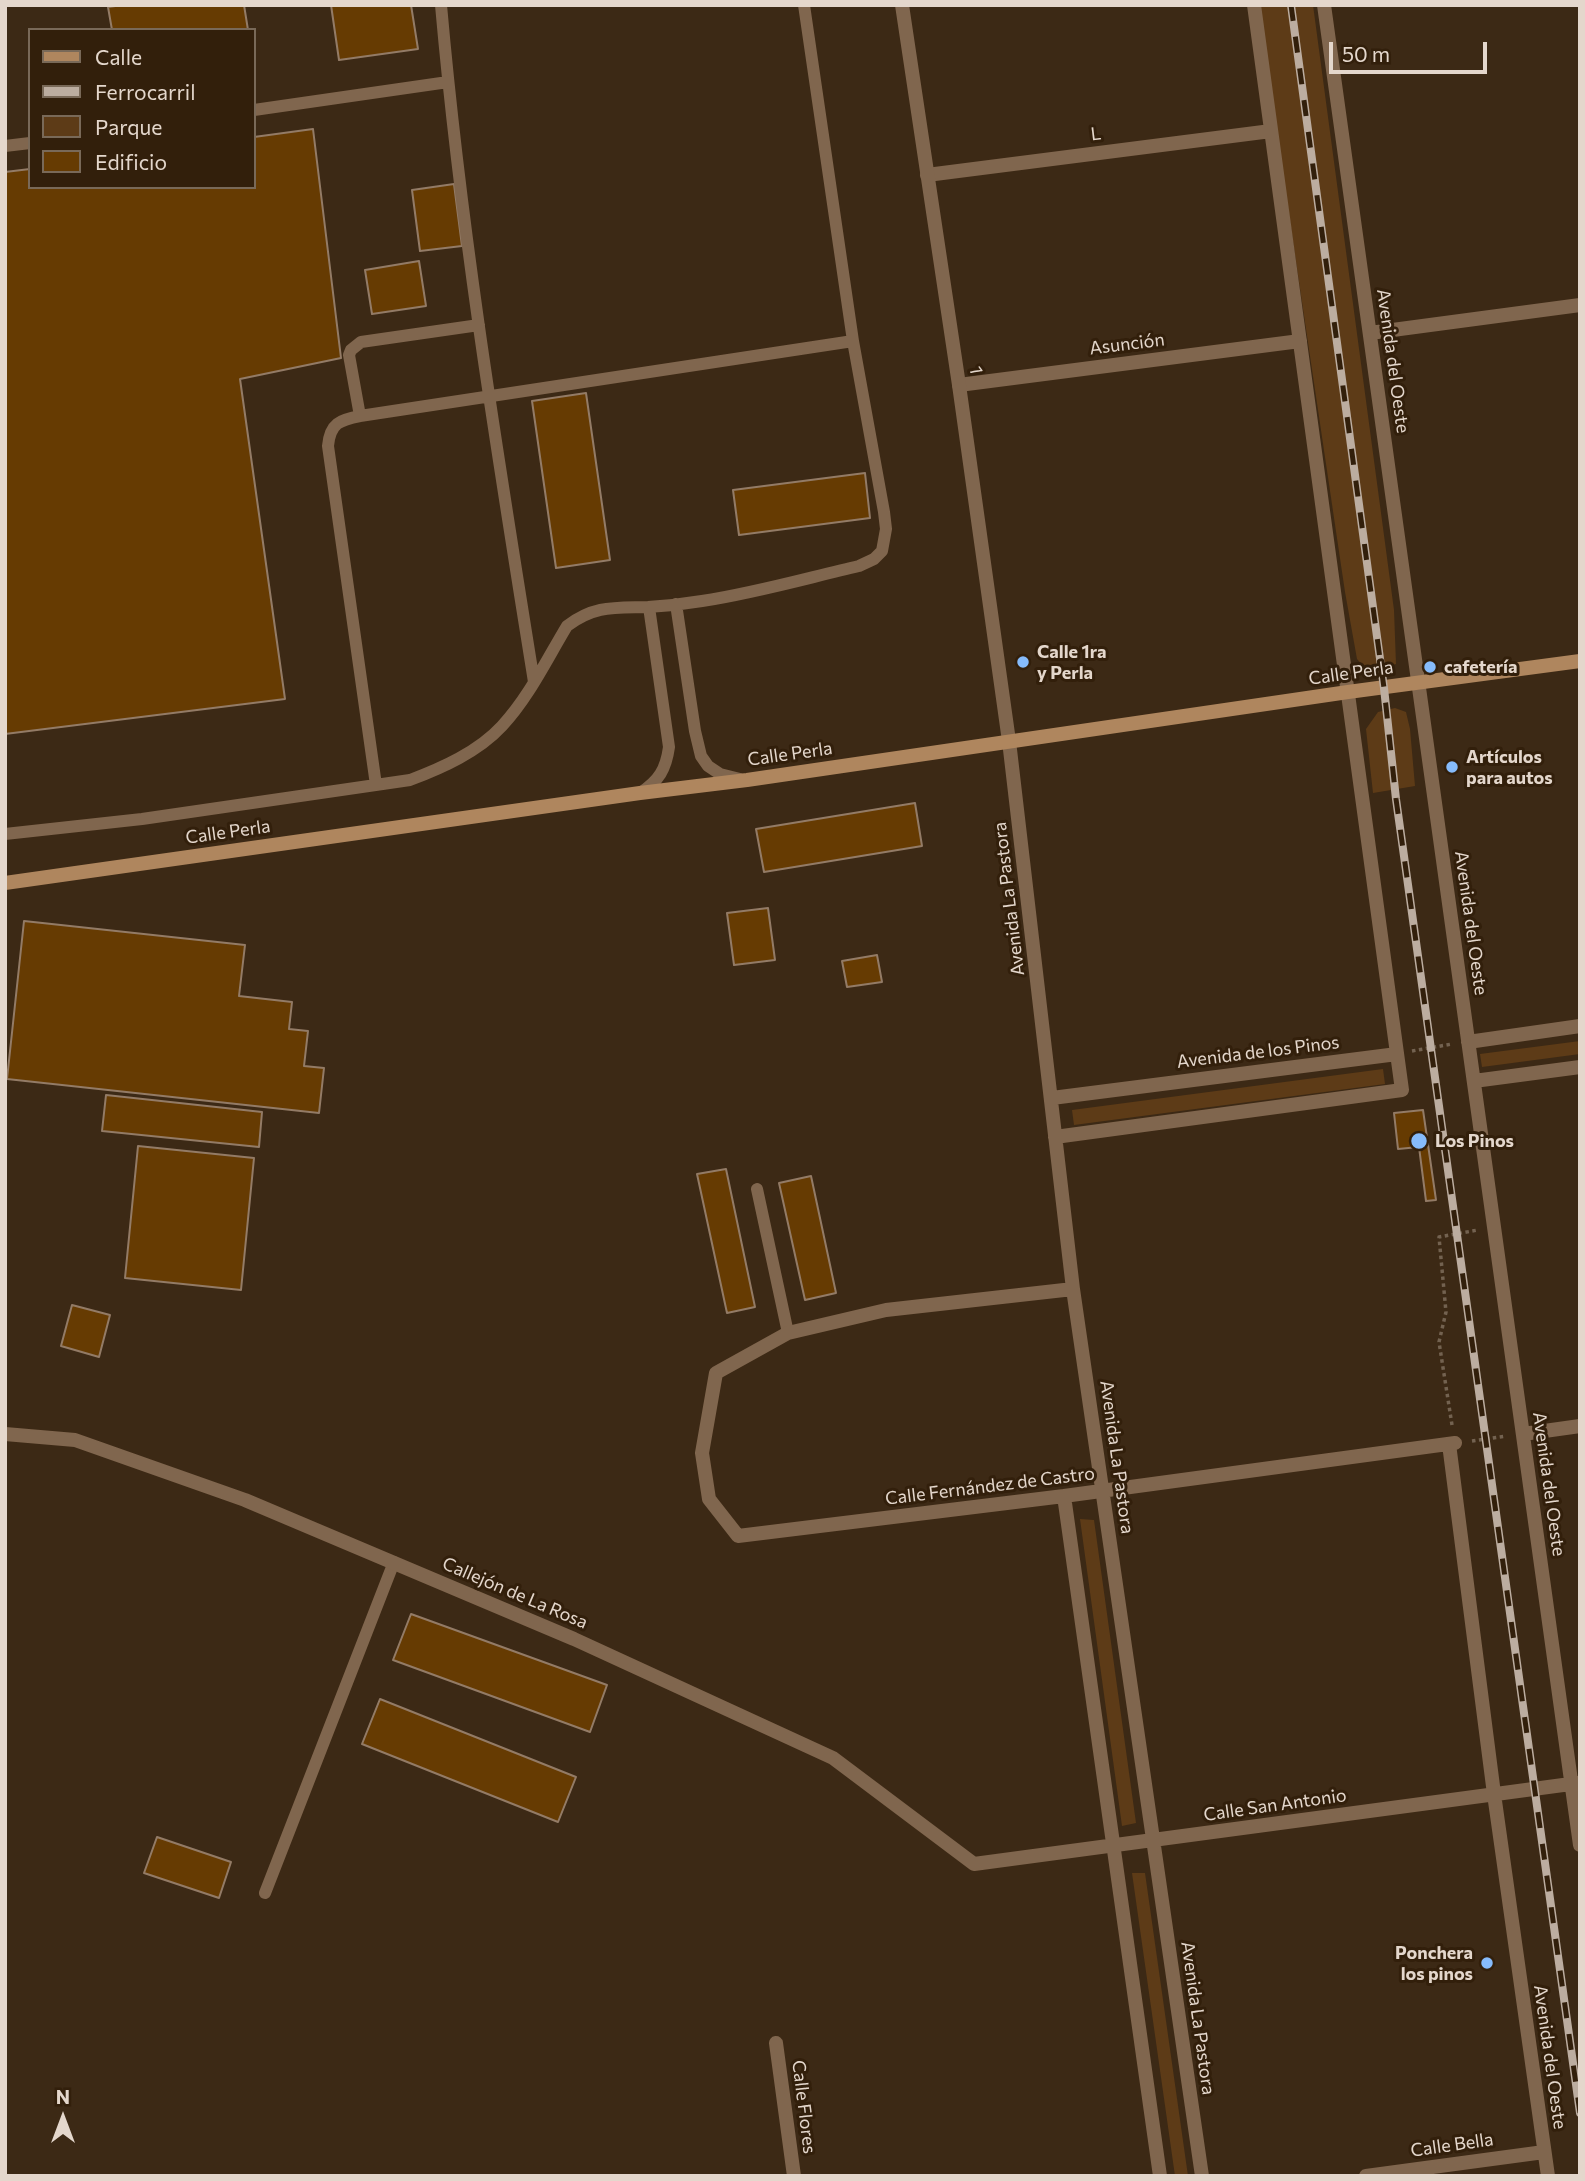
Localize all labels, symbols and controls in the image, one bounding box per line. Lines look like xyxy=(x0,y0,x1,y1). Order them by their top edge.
legend xyxy=(28,28,256,189)
scale bar xyxy=(1333,28,1490,72)
text: 50 m xyxy=(1342,41,1390,66)
text: Calle xyxy=(95,44,142,69)
text: Ferrocarril xyxy=(95,79,196,104)
text: Parque xyxy=(95,114,162,139)
street label: L xyxy=(1090,123,1102,145)
text: Edificio xyxy=(95,149,167,174)
street label: Avenida del Oeste xyxy=(1372,288,1414,434)
street label: Asunción xyxy=(1088,329,1166,359)
street label: 1 xyxy=(965,365,987,375)
place label: Calle 1ra y Perla xyxy=(1037,641,1106,684)
marker: Calle 1ra y Perla xyxy=(1015,654,1031,670)
street label: Calle Perla xyxy=(1307,656,1395,690)
place label: cafetería xyxy=(1444,656,1518,678)
marker: cafetería xyxy=(1422,659,1438,675)
street label: Calle Perla xyxy=(746,737,834,771)
place label: Artículos para autos xyxy=(1466,746,1553,788)
marker: Artículos para autos xyxy=(1444,759,1460,775)
street label: Calle Perla xyxy=(184,815,272,849)
street label: Avenida La Pastora xyxy=(989,821,1029,977)
street label: Avenida del Oeste xyxy=(1450,850,1492,996)
street label: Avenida de los Pinos xyxy=(1176,1031,1340,1073)
place label: Los Pinos xyxy=(1435,1130,1514,1152)
marker: Los Pinos xyxy=(1409,1131,1429,1151)
street label: Avenida La Pastora xyxy=(1096,1379,1138,1535)
street label: Avenida del Oeste xyxy=(1528,1411,1570,1557)
street label: Calle Fernández de Castro xyxy=(884,1462,1096,1510)
street label: Callejón de La Rosa xyxy=(439,1553,591,1633)
street label: Calle San Antonio xyxy=(1202,1784,1348,1826)
street label: Avenida La Pastora xyxy=(1177,1940,1219,2096)
place label: Ponchera los pinos xyxy=(1395,1942,1473,1984)
marker: Ponchera los pinos xyxy=(1479,1955,1495,1971)
street label: Avenida del Oeste xyxy=(1529,1984,1571,2130)
street label: Calle Flores xyxy=(788,2059,820,2155)
north arrow xyxy=(28,2083,98,2153)
text: N xyxy=(56,2085,70,2108)
street label: Calle Bella xyxy=(1409,2128,1495,2162)

